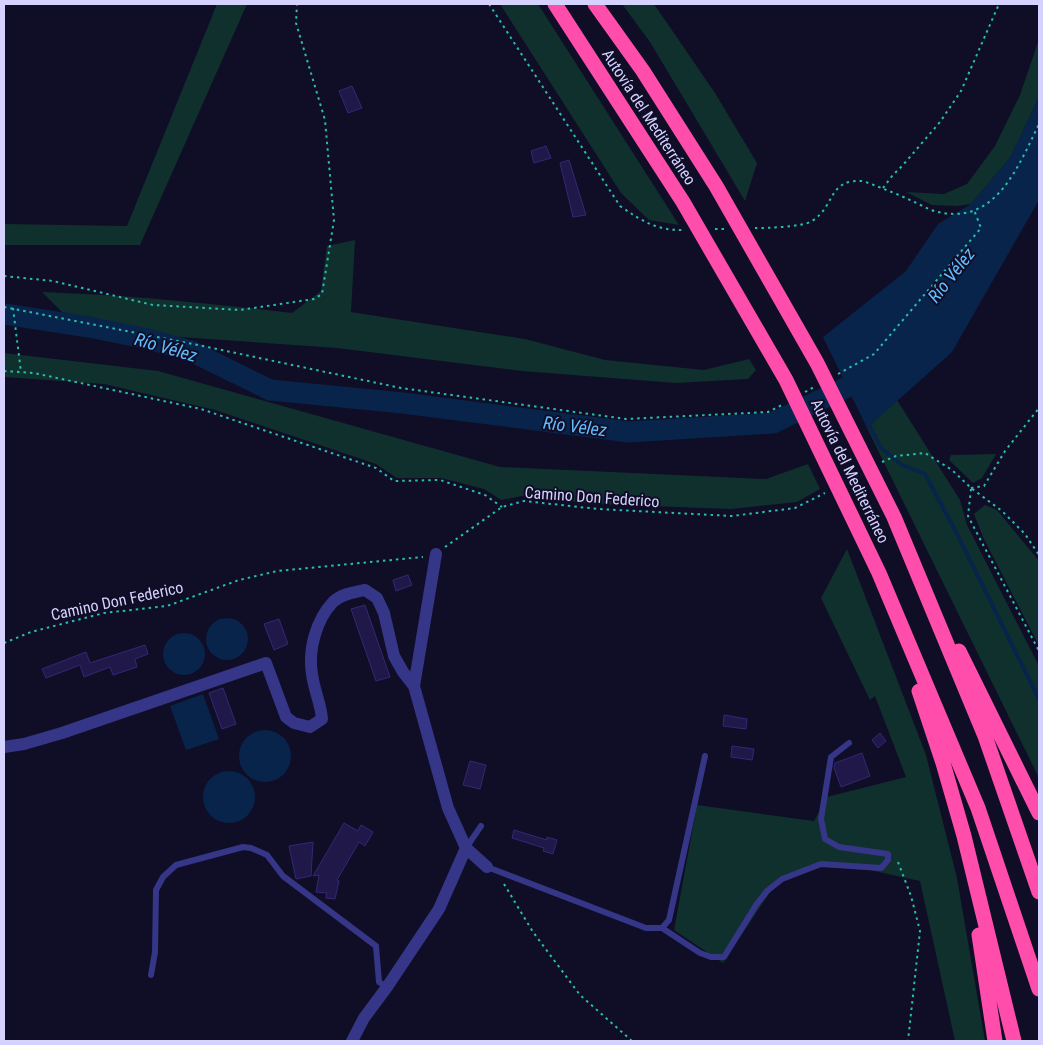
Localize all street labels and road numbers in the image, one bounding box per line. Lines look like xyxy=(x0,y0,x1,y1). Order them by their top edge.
street label: Autovía del Mediterráneo xyxy=(598,46,700,188)
street label: Autovía del Mediterráneo xyxy=(807,396,893,546)
street label: Camino Don Federico xyxy=(524,483,660,511)
street label: Camino Don Federico xyxy=(49,578,185,624)

